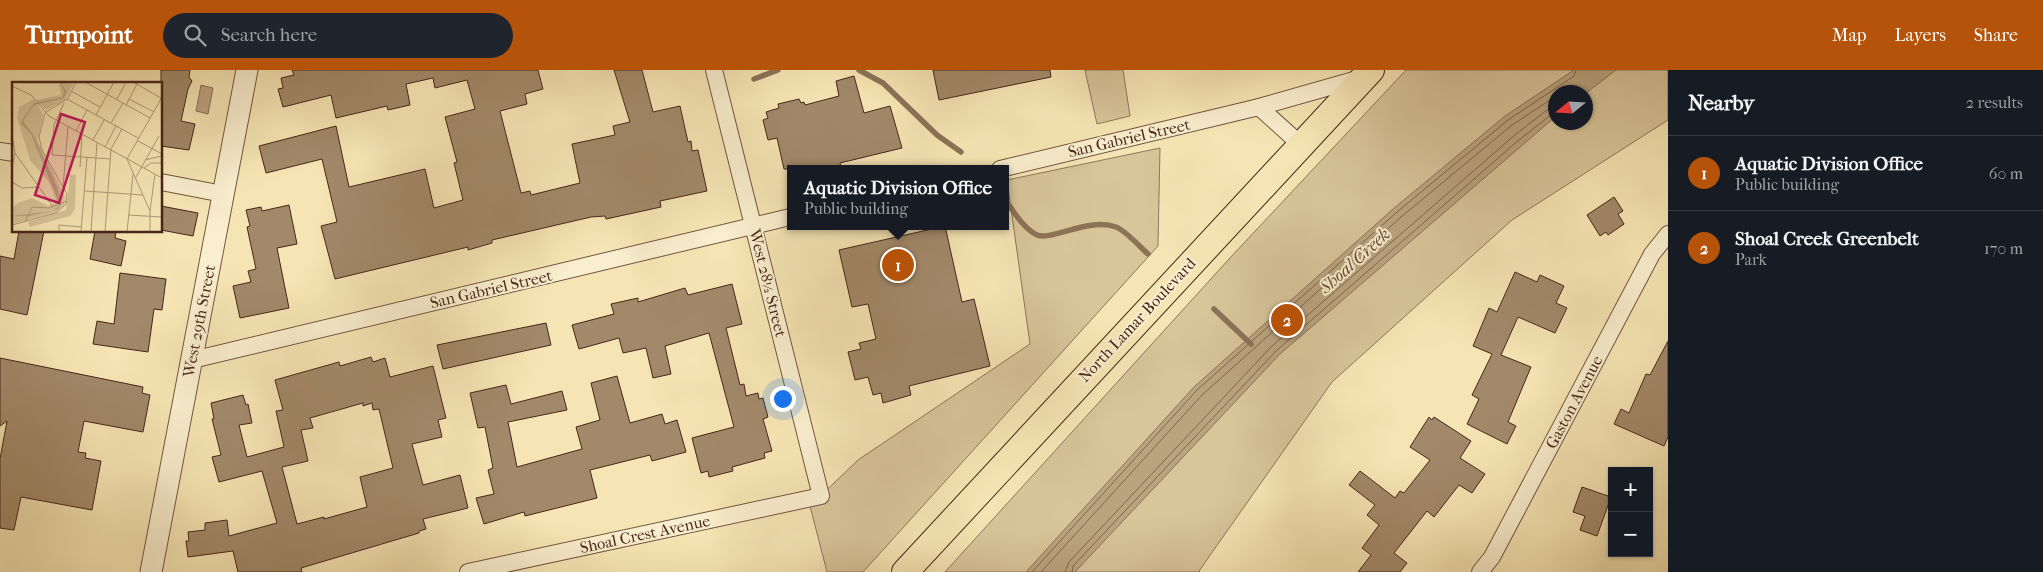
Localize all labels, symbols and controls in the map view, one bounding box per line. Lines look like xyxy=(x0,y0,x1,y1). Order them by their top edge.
search box xyxy=(163,13,513,58)
text: Turnpoint xyxy=(25,21,133,49)
icon: search xyxy=(181,21,209,49)
text: Search here xyxy=(221,24,317,46)
text: Map xyxy=(1832,25,1866,46)
text: Layers xyxy=(1894,25,1946,46)
text: Share xyxy=(1974,25,2018,46)
inset map xyxy=(12,82,162,232)
north arrow xyxy=(1548,85,1593,130)
text: Nearby xyxy=(1688,91,1754,115)
text: 2 results xyxy=(1966,93,2023,112)
street label: San Gabriel Street xyxy=(1066,115,1192,161)
text: Aquatic Division Office xyxy=(1735,153,1923,175)
text: 1 xyxy=(1701,164,1707,183)
text: 60 m xyxy=(1989,164,2023,183)
popup xyxy=(787,165,1009,230)
text: Public building xyxy=(1735,175,1839,194)
text: Aquatic Division Office xyxy=(804,177,992,199)
text: Public building xyxy=(804,199,908,218)
water label: Shoal Creek xyxy=(1315,224,1395,299)
street label: West 28½ Street xyxy=(745,226,791,339)
text: Shoal Creek Greenbelt xyxy=(1735,228,1919,250)
text: 2 xyxy=(1700,239,1708,258)
text: 170 m xyxy=(1984,239,2023,258)
pin: 1 xyxy=(882,246,914,284)
text: Park xyxy=(1735,250,1767,269)
street label: North Lamar Boulevard xyxy=(1074,254,1200,386)
street label: West 29th Street xyxy=(179,263,219,380)
street label: San Gabriel Street xyxy=(428,266,554,312)
pin: 2 xyxy=(1271,301,1303,339)
street label: Gaston Avenue xyxy=(1542,352,1607,452)
your location xyxy=(770,386,796,412)
map controls xyxy=(1608,467,1653,557)
button: + xyxy=(1608,467,1653,512)
street label: Shoal Crest Avenue xyxy=(578,511,712,557)
button: − xyxy=(1608,512,1653,557)

